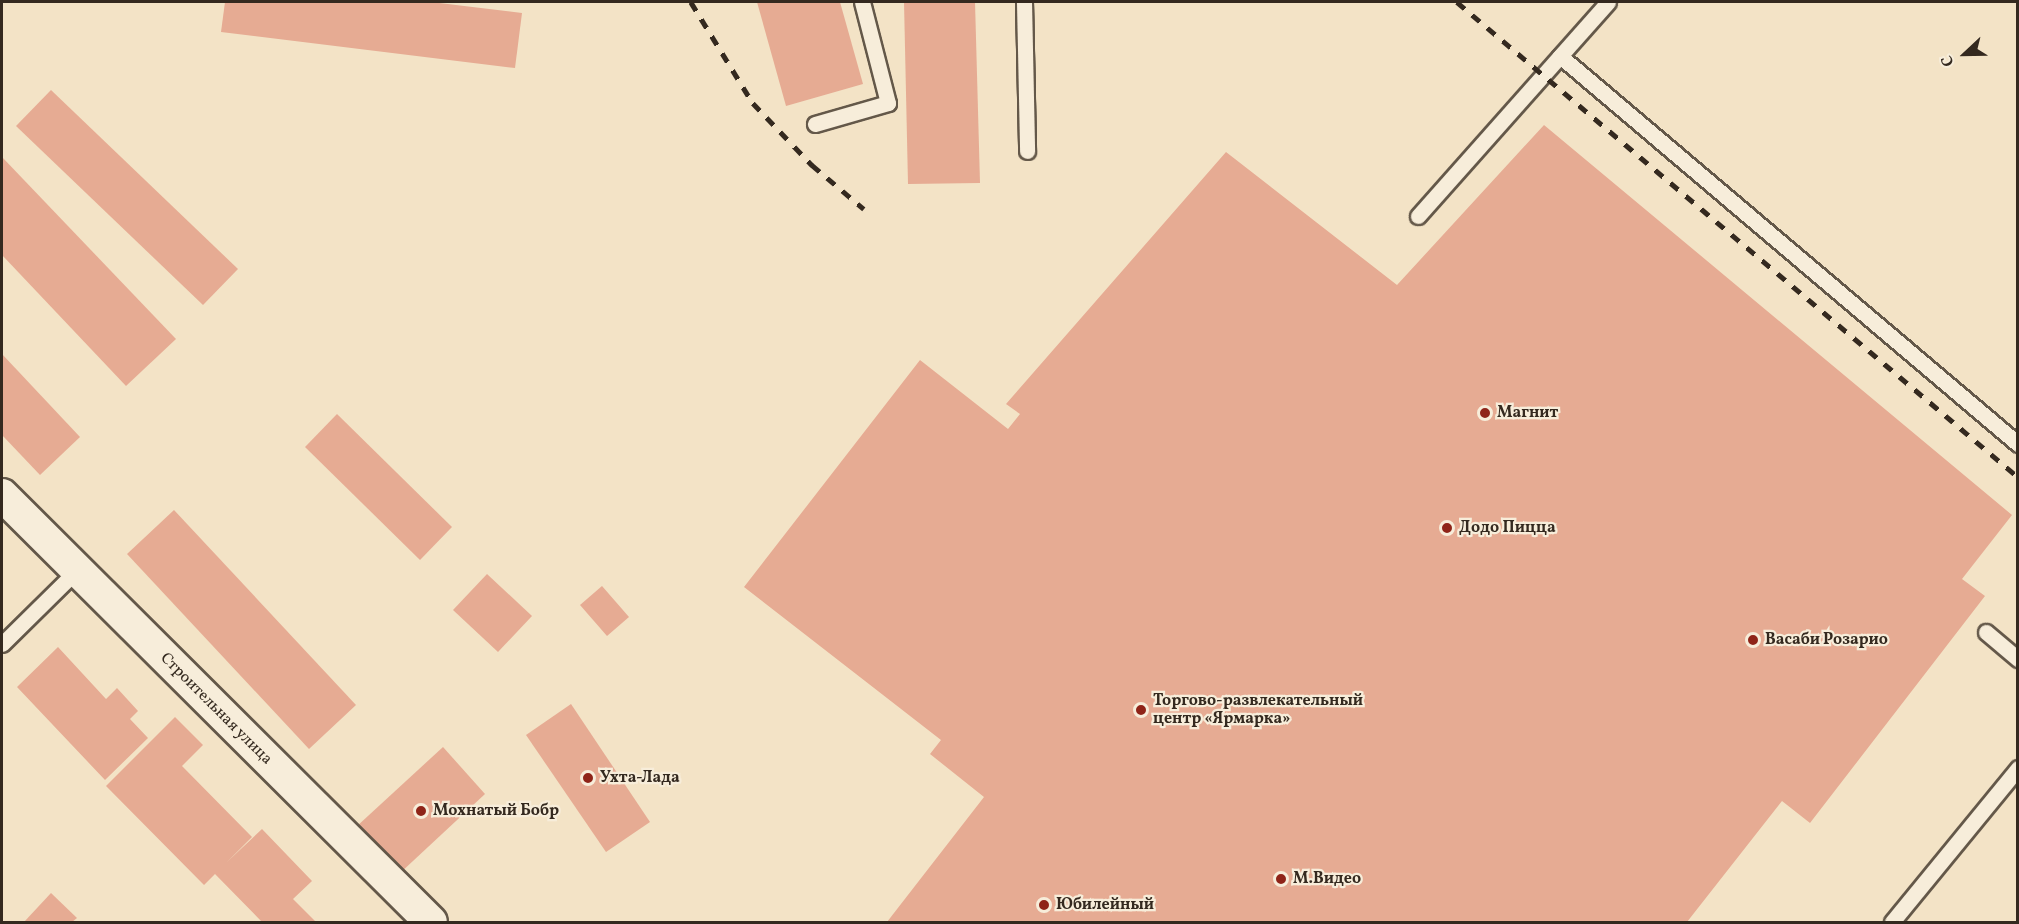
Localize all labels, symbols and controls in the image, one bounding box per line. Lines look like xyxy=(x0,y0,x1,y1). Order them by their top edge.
north arrow xyxy=(1935,24,1995,84)
text: С xyxy=(1936,52,1960,70)
place label: Магнит xyxy=(1497,403,1558,423)
marker: Магнит xyxy=(1478,406,1492,420)
place label: Додо Пицца xyxy=(1459,518,1556,538)
marker: Додо Пицца xyxy=(1440,521,1454,535)
place label: Васаби Розарио xyxy=(1765,630,1888,650)
marker: Васаби Розарио xyxy=(1746,633,1760,647)
street label: Строительная улица xyxy=(156,649,276,769)
place label: Торгово-развлекательный центр «Ярмарка» xyxy=(1153,691,1363,729)
marker: Торгово-развлекательный центр «Ярмарка» xyxy=(1134,703,1148,717)
place label: Ухта-Лада xyxy=(600,768,680,788)
marker: Ухта-Лада xyxy=(581,771,595,785)
place label: Мохнатый Бобр xyxy=(433,801,559,821)
marker: Мохнатый Бобр xyxy=(414,804,428,818)
place label: М.Видео xyxy=(1293,869,1361,889)
marker: М.Видео xyxy=(1274,872,1288,886)
place label: Юбилейный xyxy=(1056,895,1154,915)
marker: Юбилейный xyxy=(1037,898,1051,912)

